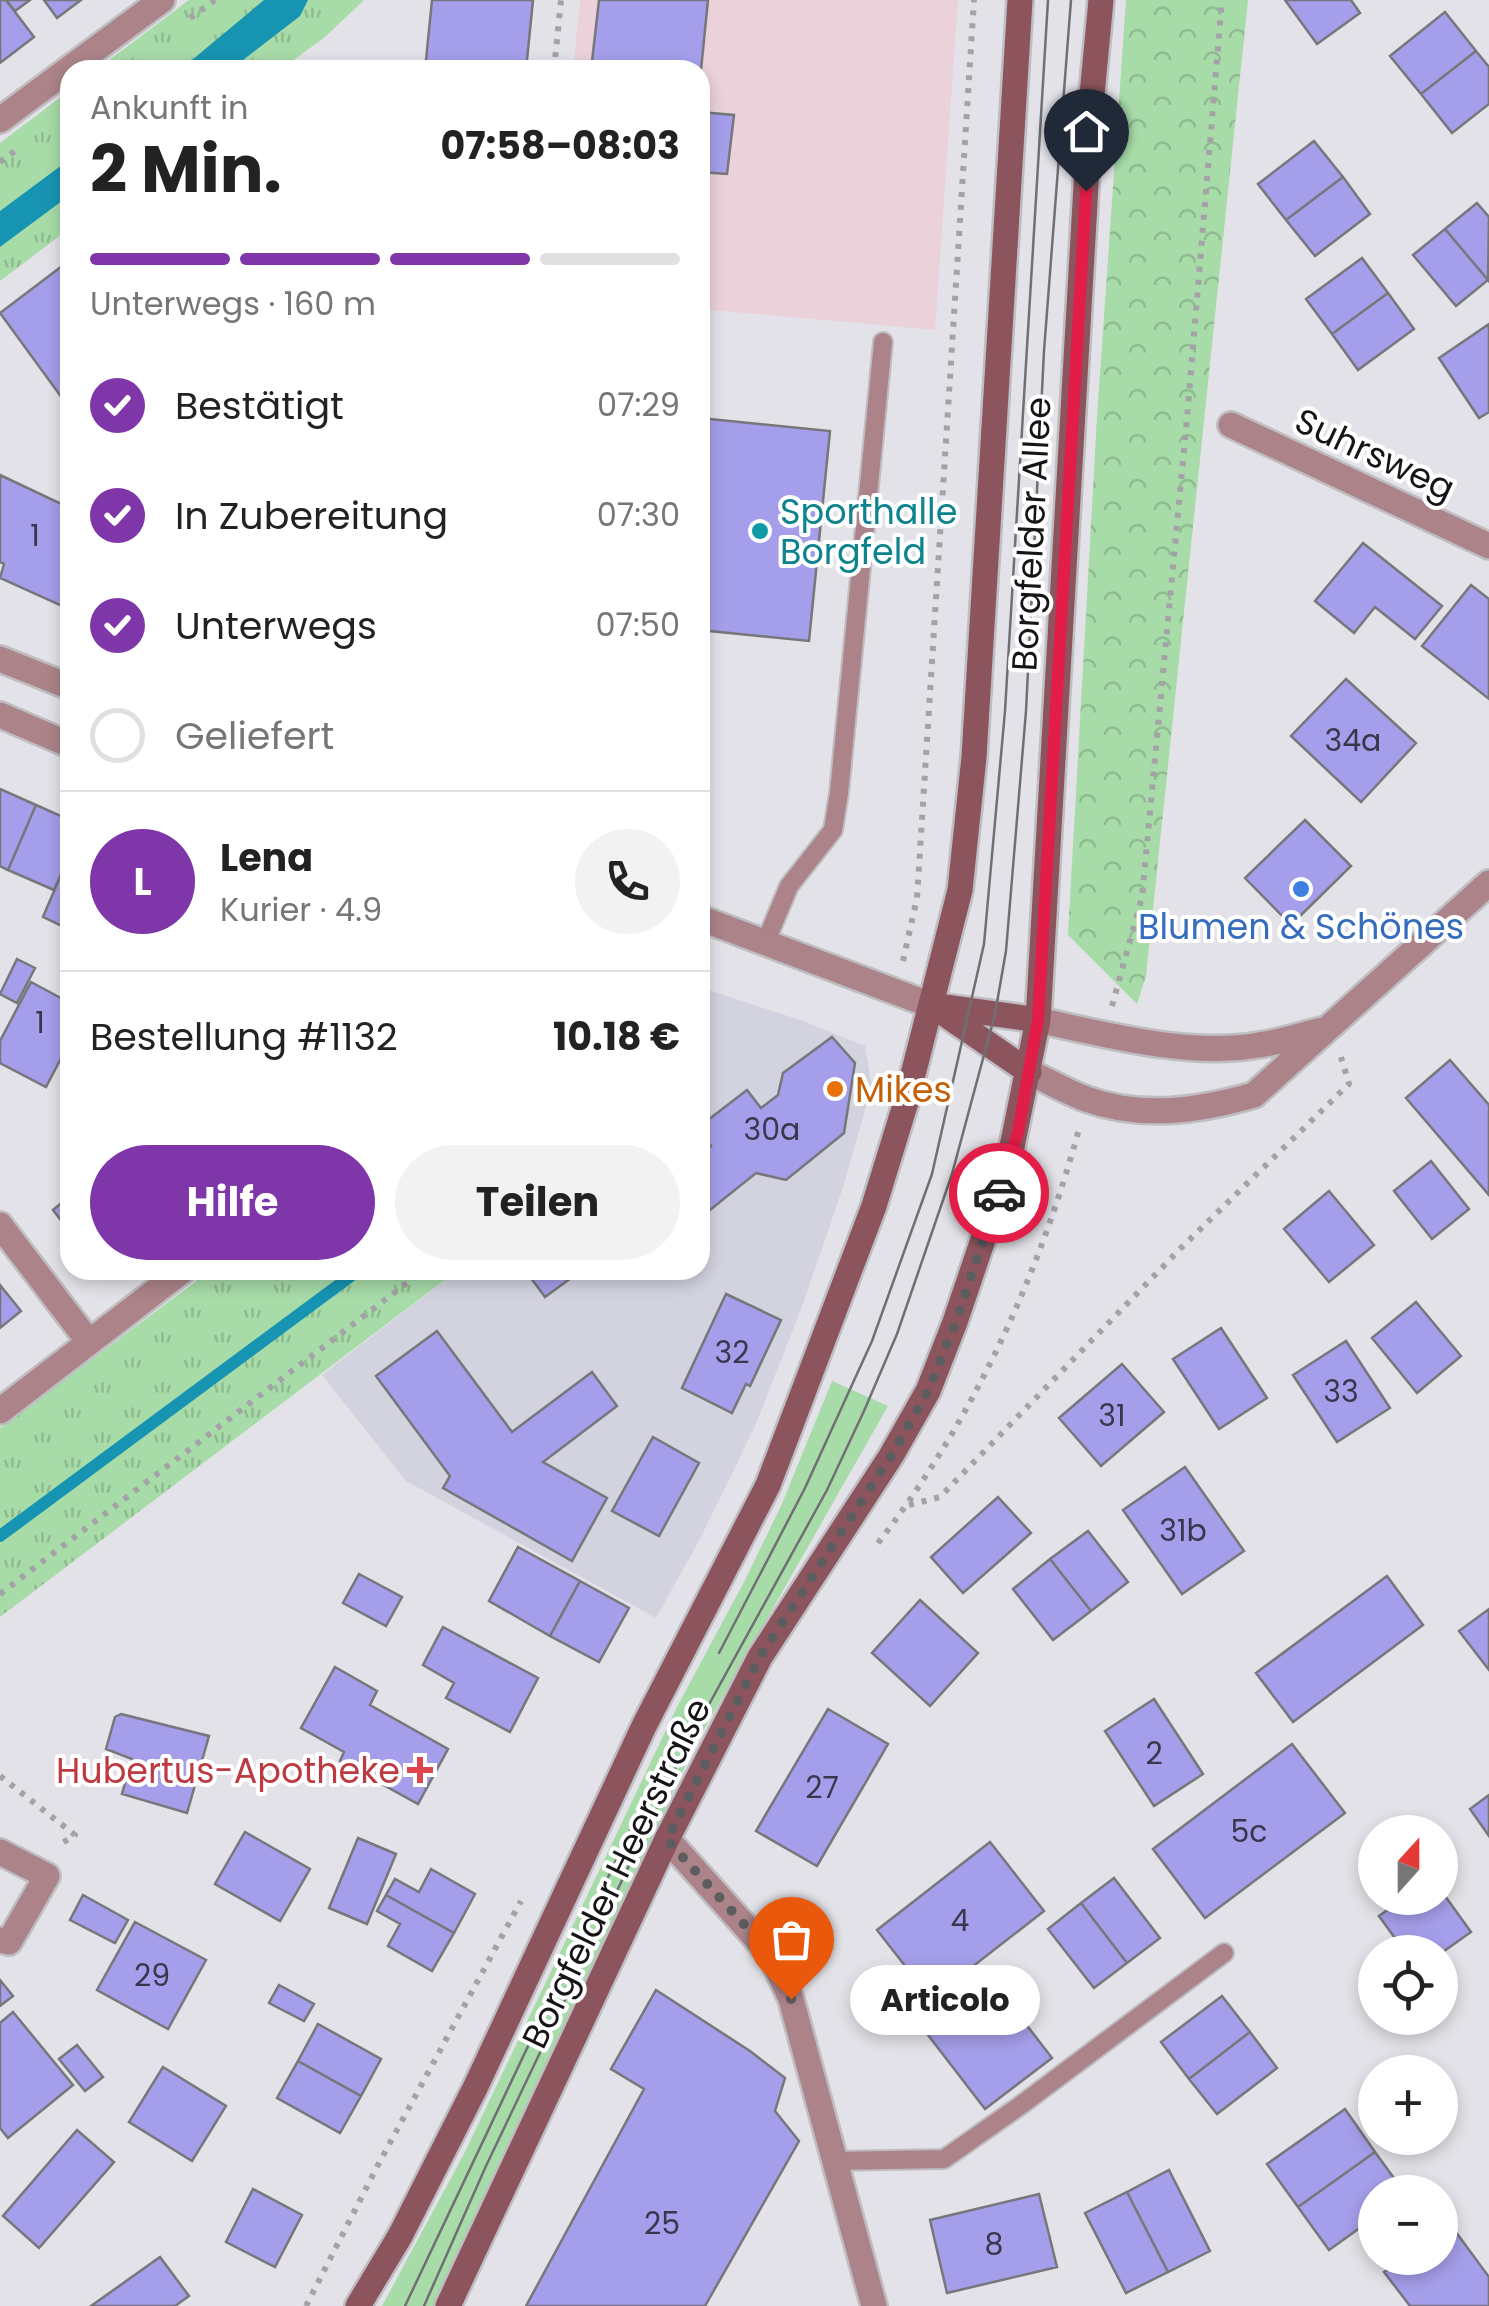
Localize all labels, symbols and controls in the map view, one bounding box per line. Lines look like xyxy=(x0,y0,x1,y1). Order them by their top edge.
text: Ankunft in xyxy=(90,85,249,130)
pin xyxy=(1044,89,1129,192)
icon: home xyxy=(1059,104,1114,159)
text: 07:58–08:03 xyxy=(440,119,680,172)
text: 2 Min. xyxy=(90,124,282,215)
text: Unterwegs · 160 m xyxy=(90,281,376,326)
icon: check xyxy=(90,378,145,433)
text: Bestätigt xyxy=(175,379,344,432)
text: 07:29 xyxy=(597,382,680,427)
street label: Borgfelder Allee xyxy=(999,396,1063,672)
street label: Suhrsweg xyxy=(1287,396,1463,512)
place label: Sporthalle Borgfeld xyxy=(780,487,957,576)
icon: check xyxy=(90,488,145,543)
text: In Zubereitung xyxy=(175,489,448,542)
text: 07:30 xyxy=(597,492,680,537)
house number: 1 xyxy=(30,514,40,557)
marker: Sporthalle Borgfeld xyxy=(749,520,771,542)
icon: check xyxy=(90,598,145,653)
text: Unterwegs xyxy=(175,599,377,652)
text: 07:50 xyxy=(595,602,680,647)
text: Geliefert xyxy=(175,709,334,762)
house number: 34a xyxy=(1325,719,1381,762)
button: phone xyxy=(575,829,680,934)
text: Lena xyxy=(220,831,313,884)
text: L xyxy=(133,855,152,908)
marker: Blumen & Schönes xyxy=(1290,878,1312,900)
text: Kurier · 4.9 xyxy=(220,887,382,932)
place label: Blumen & Schönes xyxy=(1138,902,1464,951)
house number: 1 xyxy=(35,1001,45,1044)
text: Bestellung #1132 xyxy=(90,1010,398,1063)
text: 10.18 € xyxy=(553,1010,680,1063)
place label: Mikes xyxy=(855,1065,952,1114)
marker: Mikes xyxy=(824,1078,846,1100)
house number: 30a xyxy=(744,1108,800,1151)
courier xyxy=(949,1143,1049,1243)
button: Hilfe xyxy=(90,1145,375,1260)
button: Teilen xyxy=(395,1145,680,1260)
icon: car xyxy=(972,1166,1027,1221)
house number: 32 xyxy=(715,1331,749,1374)
house number: 33 xyxy=(1323,1370,1359,1413)
house number: 31 xyxy=(1098,1394,1126,1437)
house number: 31b xyxy=(1159,1509,1207,1552)
street label: Borgfelder Heerstraße xyxy=(510,1690,722,2056)
house number: 2 xyxy=(1145,1732,1163,1775)
place label: Hubertus-Apotheke xyxy=(56,1746,400,1795)
marker: Hubertus-Apotheke xyxy=(409,1759,431,1781)
house number: 27 xyxy=(805,1766,839,1809)
house number: 5c xyxy=(1230,1810,1268,1853)
north arrow xyxy=(1358,1815,1458,1915)
map controls xyxy=(1358,1815,1458,2275)
pin xyxy=(749,1897,834,2000)
house number: 4 xyxy=(951,1899,969,1942)
icon: bag xyxy=(764,1912,819,1967)
button: locate xyxy=(1358,1935,1458,2035)
house number: 29 xyxy=(134,1954,170,1997)
callout: Articolo xyxy=(851,1964,1041,2034)
text: Articolo xyxy=(880,1977,1010,2022)
button: + xyxy=(1358,2055,1458,2155)
button: − xyxy=(1358,2175,1458,2275)
house number: 25 xyxy=(644,2202,680,2245)
house number: 8 xyxy=(985,2223,1003,2266)

